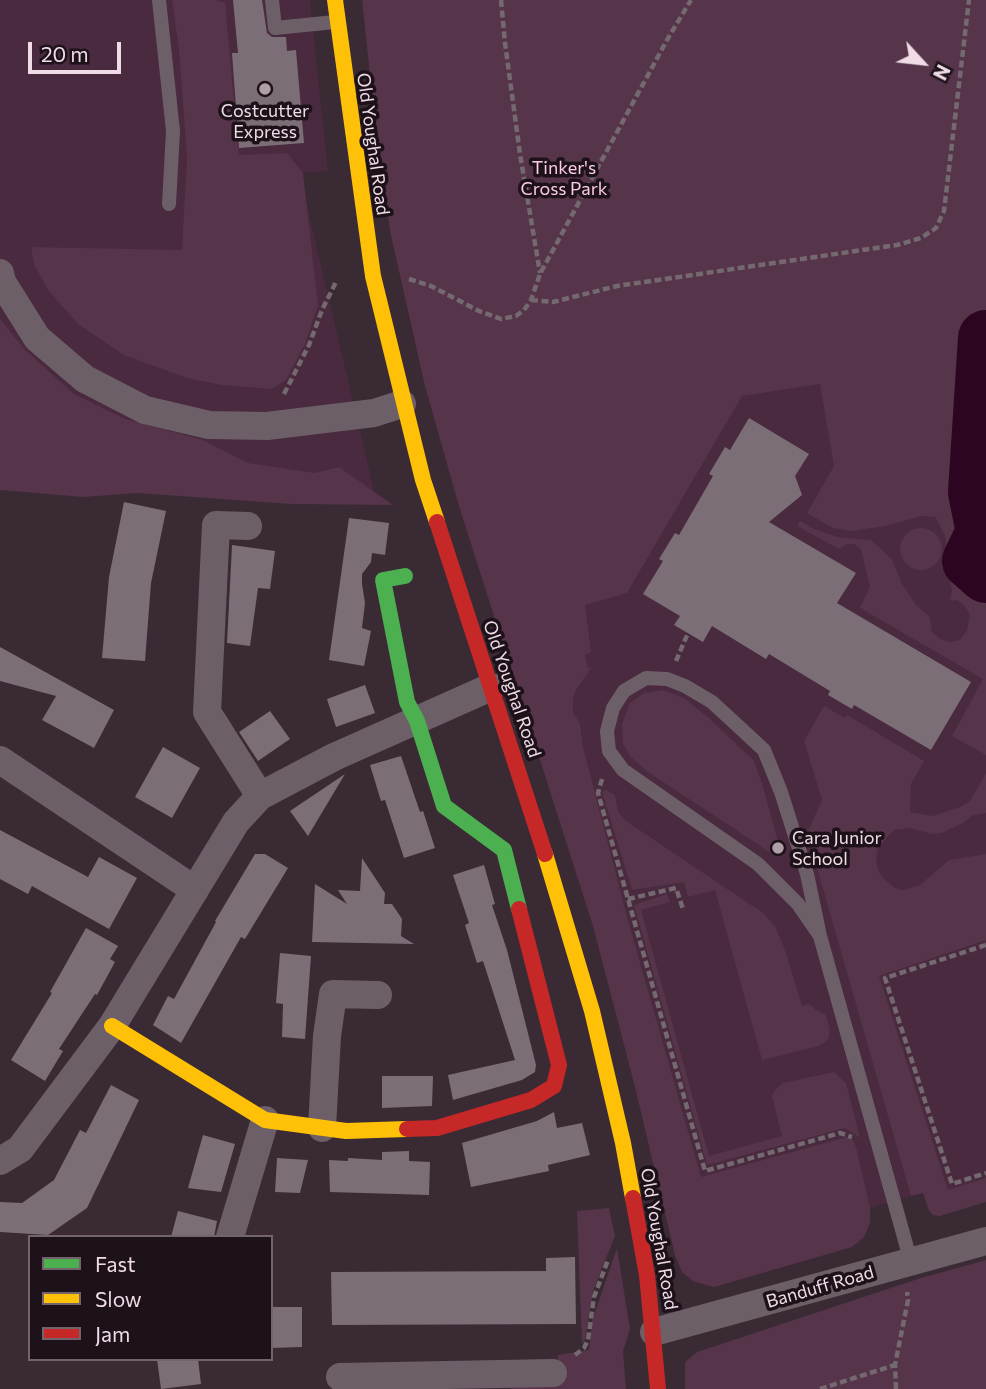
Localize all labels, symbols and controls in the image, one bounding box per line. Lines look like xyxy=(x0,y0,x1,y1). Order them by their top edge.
scale bar xyxy=(32,28,124,72)
north arrow xyxy=(888,28,958,98)
text: 20 m xyxy=(41,41,89,66)
text: N xyxy=(929,61,956,84)
street label: Old Youghal Road xyxy=(352,71,394,217)
marker: Costcutter Express xyxy=(257,81,273,97)
place label: Costcutter Express xyxy=(221,100,309,142)
park label: Tinker's Cross Park xyxy=(520,157,608,200)
street label: Old Youghal Road xyxy=(478,618,546,760)
place label: Cara Junior School xyxy=(792,827,882,870)
marker: Cara Junior School xyxy=(770,840,786,856)
street label: Old Youghal Road xyxy=(636,1166,682,1312)
legend xyxy=(28,1235,273,1361)
text: Fast xyxy=(95,1251,136,1276)
street label: Banduff Road xyxy=(764,1261,876,1313)
text: Slow xyxy=(95,1286,142,1311)
text: Jam xyxy=(95,1321,130,1346)

